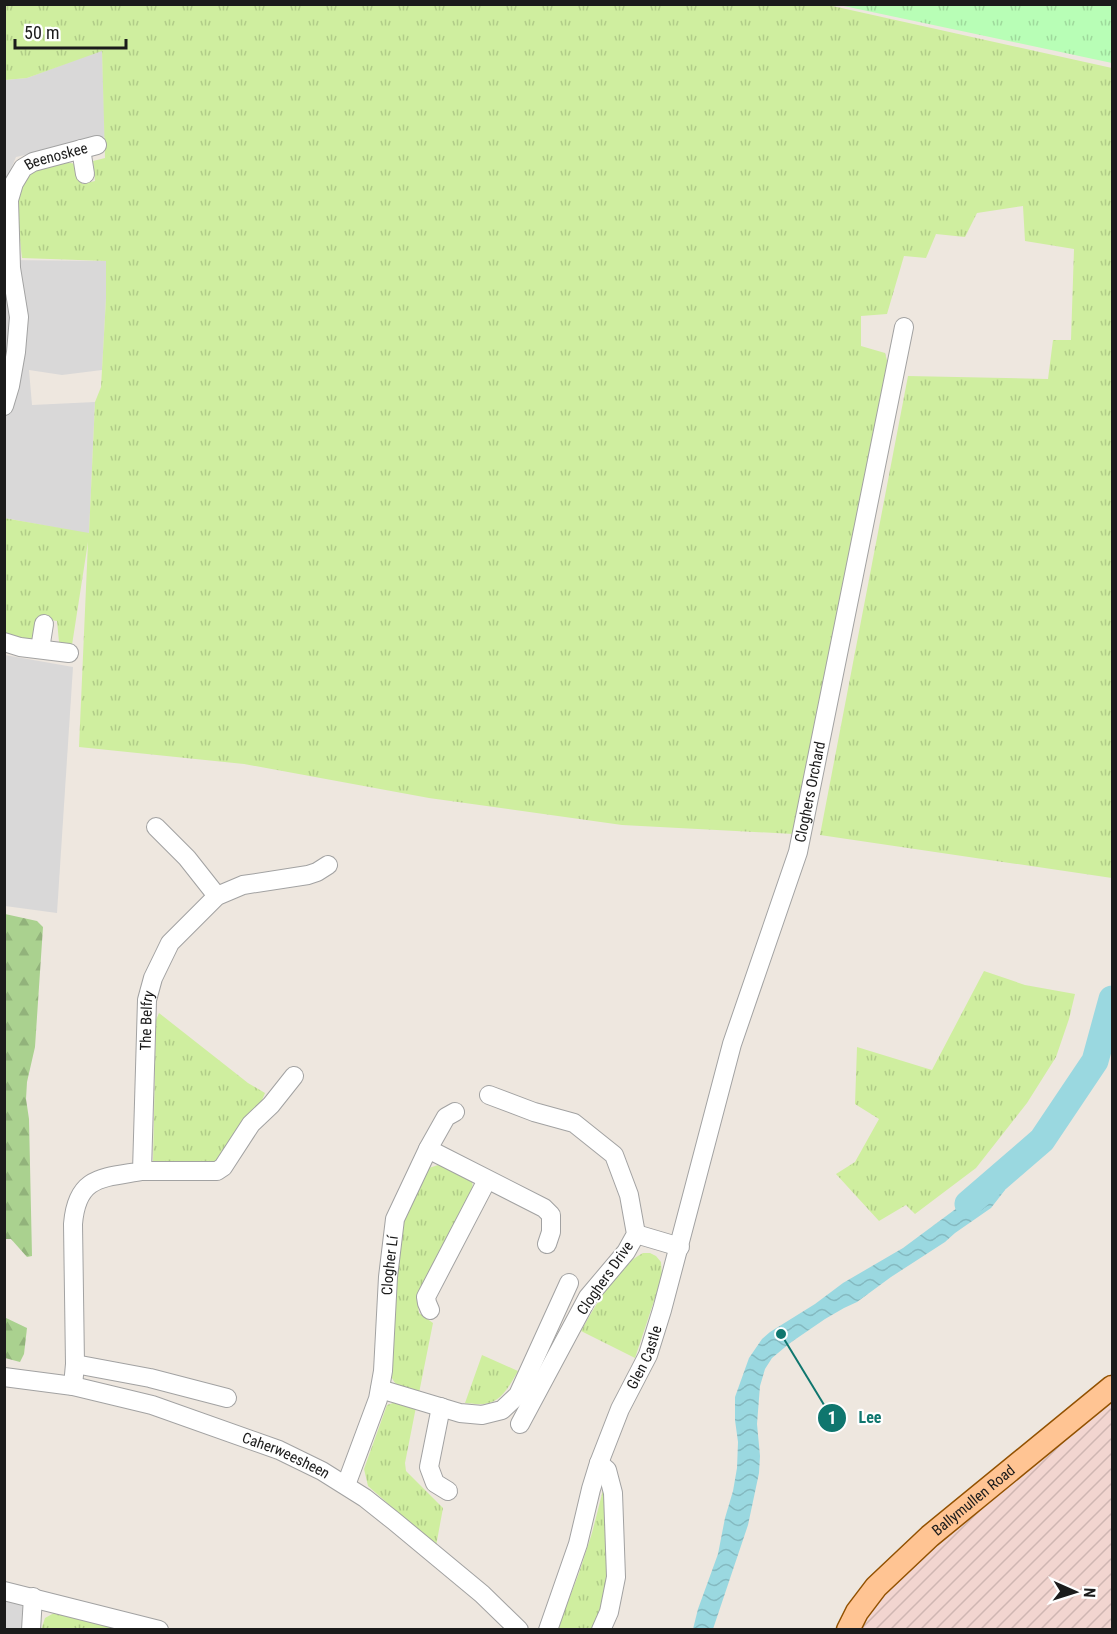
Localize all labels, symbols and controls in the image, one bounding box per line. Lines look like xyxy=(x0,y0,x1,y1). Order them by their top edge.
scale bar xyxy=(15,12,126,50)
text: 50 m xyxy=(24,22,59,43)
street label: Beenoskee xyxy=(21,139,90,174)
street label: Cloghers Orchard xyxy=(791,740,829,844)
street label: The Belfry xyxy=(137,989,158,1051)
street label: Clogher Lí xyxy=(378,1233,402,1296)
street label: Cloghers Drive xyxy=(573,1238,637,1318)
street label: Glen Castle xyxy=(623,1323,666,1392)
callout: Lee xyxy=(817,1401,894,1435)
text: 1 xyxy=(827,1407,837,1428)
text: Lee xyxy=(859,1408,882,1427)
street label: Caherweesheen xyxy=(240,1429,333,1483)
street label: Ballymullen Road xyxy=(928,1461,1019,1540)
north arrow xyxy=(1045,1562,1105,1622)
text: N xyxy=(1080,1587,1099,1598)

